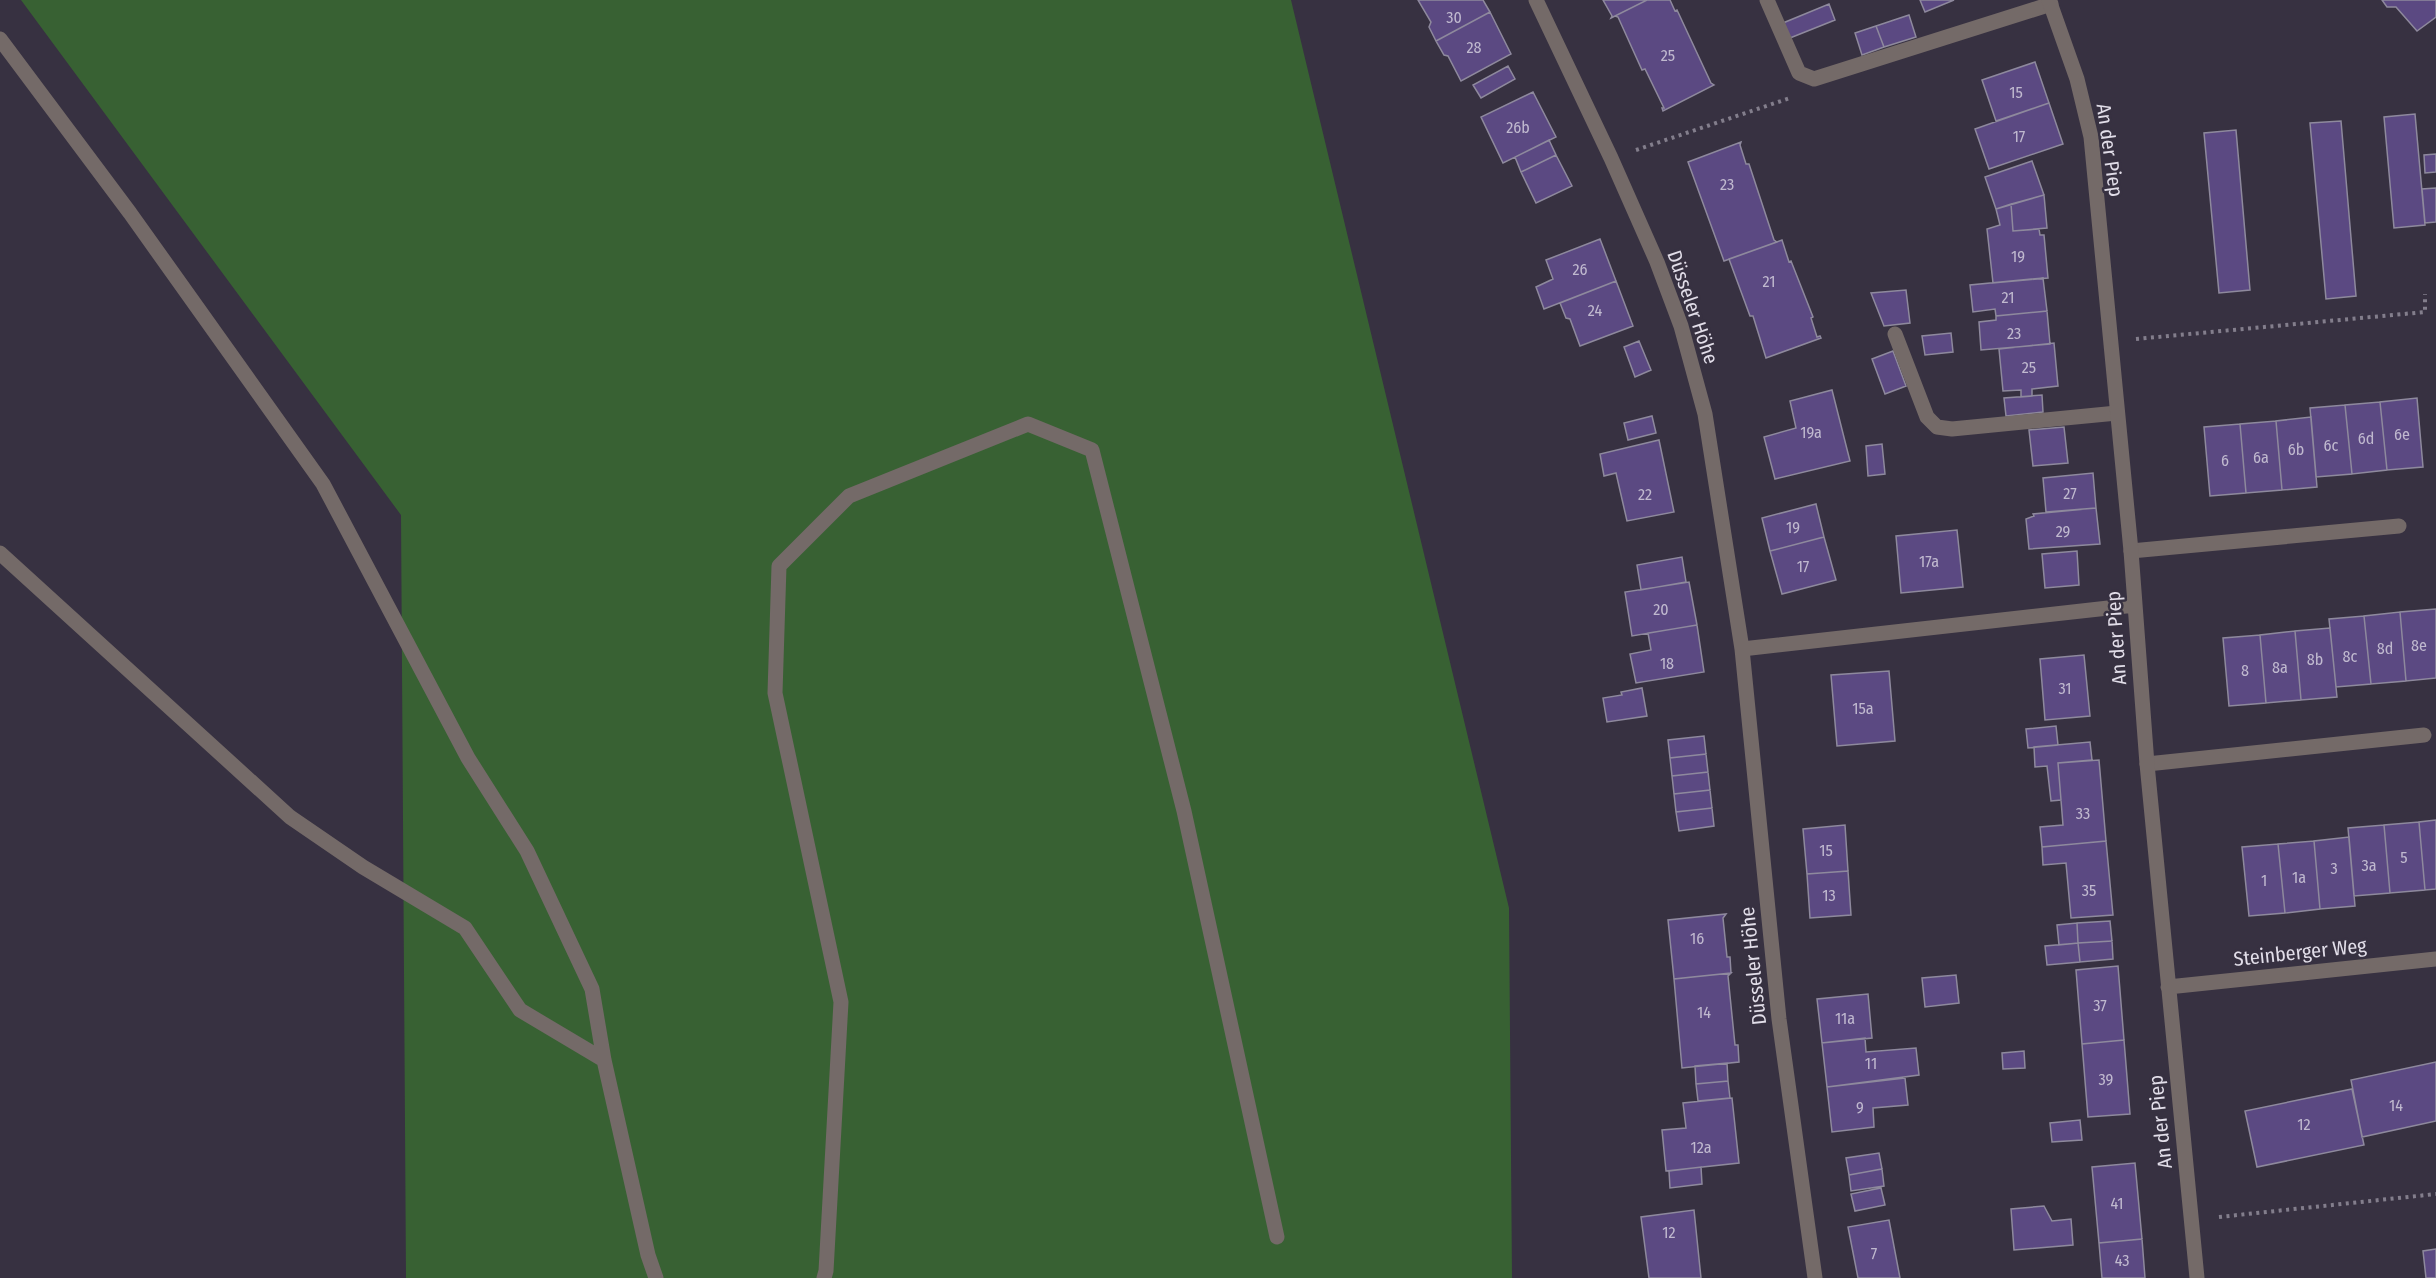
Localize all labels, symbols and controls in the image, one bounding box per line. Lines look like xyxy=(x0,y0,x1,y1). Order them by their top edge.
house number: 30 xyxy=(1446,8,1462,27)
house number: 28 xyxy=(1466,38,1482,57)
house number: 25 xyxy=(1661,46,1675,65)
house number: 15 xyxy=(2009,83,2023,102)
street label: An der Piep xyxy=(2092,102,2128,198)
house number: 26b xyxy=(1506,118,1530,137)
house number: 17 xyxy=(2013,127,2026,146)
house number: 23 xyxy=(1720,175,1734,194)
street label: Düsseler Höhe xyxy=(1662,247,1724,367)
house number: 19 xyxy=(2011,247,2025,266)
house number: 26 xyxy=(1573,260,1588,279)
house number: 21 xyxy=(1763,272,1775,291)
house number: 21 xyxy=(2002,288,2014,307)
house number: 24 xyxy=(1588,301,1602,320)
house number: 23 xyxy=(2007,324,2021,343)
house number: 25 xyxy=(2022,358,2036,377)
house number: 19a xyxy=(1800,423,1822,442)
house number: 6e xyxy=(2394,425,2410,444)
house number: 6d xyxy=(2358,429,2374,448)
house number: 6c xyxy=(2324,436,2339,455)
house number: 6b xyxy=(2288,440,2304,459)
house number: 6a xyxy=(2253,448,2269,467)
house number: 6 xyxy=(2221,451,2229,470)
house number: 27 xyxy=(2063,484,2077,503)
house number: 22 xyxy=(1638,485,1652,504)
house number: 19 xyxy=(1786,518,1800,537)
house number: 29 xyxy=(2056,522,2071,541)
house number: 17a xyxy=(1919,552,1939,571)
house number: 17 xyxy=(1797,557,1810,576)
street label: An der Piep xyxy=(2101,590,2131,686)
house number: 20 xyxy=(1653,600,1669,619)
house number: 8e xyxy=(2411,636,2427,655)
house number: 8d xyxy=(2377,639,2393,658)
house number: 8c xyxy=(2343,647,2358,666)
house number: 8b xyxy=(2307,650,2323,669)
house number: 18 xyxy=(1660,654,1674,673)
house number: 8a xyxy=(2272,658,2288,677)
house number: 8 xyxy=(2241,661,2249,680)
house number: 31 xyxy=(2058,679,2072,698)
house number: 15a xyxy=(1852,699,1874,718)
house number: 33 xyxy=(2076,804,2090,823)
house number: 15 xyxy=(1819,841,1833,860)
house number: 5 xyxy=(2400,848,2408,867)
house number: 3a xyxy=(2361,856,2377,875)
house number: 3 xyxy=(2330,859,2338,878)
house number: 1a xyxy=(2292,868,2306,887)
house number: 1 xyxy=(2261,871,2267,890)
house number: 35 xyxy=(2082,881,2096,900)
house number: 13 xyxy=(1822,886,1836,905)
street label: Düsseler Höhe xyxy=(1735,906,1771,1026)
house number: 16 xyxy=(1690,929,1704,948)
street label: Steinberger Weg xyxy=(2232,933,2368,971)
house number: 37 xyxy=(2093,996,2107,1015)
house number: 14 xyxy=(1697,1003,1711,1022)
house number: 11a xyxy=(1835,1009,1855,1028)
house number: 11 xyxy=(1865,1054,1877,1073)
house number: 39 xyxy=(2099,1070,2114,1089)
street label: An der Piep xyxy=(2143,1074,2177,1170)
house number: 14 xyxy=(2389,1096,2403,1115)
house number: 9 xyxy=(1856,1098,1864,1117)
house number: 12 xyxy=(2297,1115,2311,1134)
house number: 12a xyxy=(1690,1138,1712,1157)
house number: 41 xyxy=(2110,1194,2124,1213)
house number: 12 xyxy=(1662,1223,1676,1242)
house number: 7 xyxy=(1871,1244,1878,1263)
house number: 43 xyxy=(2115,1251,2129,1270)

